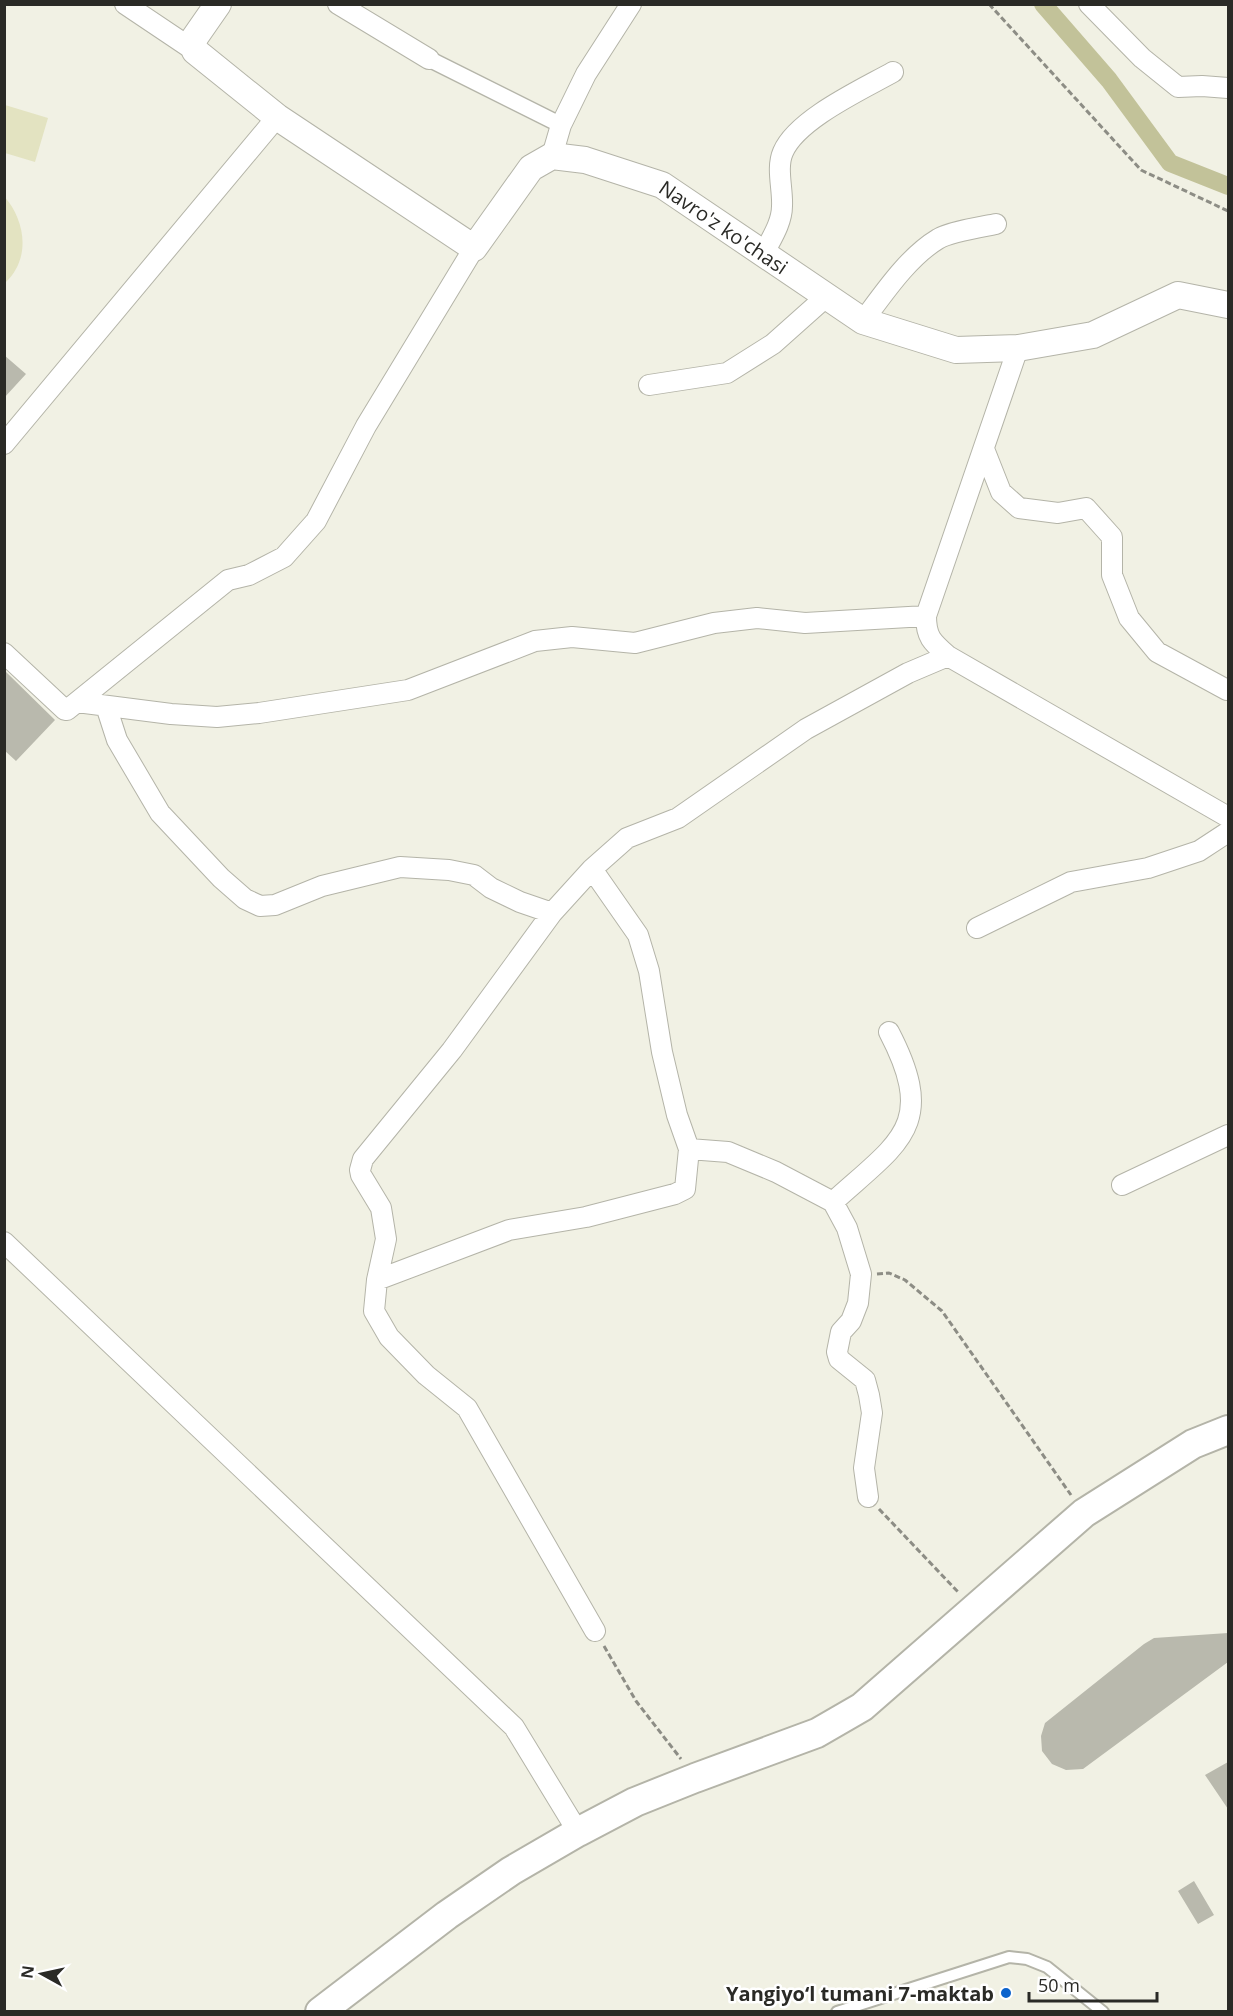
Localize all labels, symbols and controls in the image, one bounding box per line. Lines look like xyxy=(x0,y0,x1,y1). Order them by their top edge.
street label: Navro'z ko'chasi xyxy=(654,174,793,280)
north arrow xyxy=(12,1944,72,2004)
text: N xyxy=(15,1964,39,1980)
scale bar xyxy=(1029,1965,1156,2003)
text: 50 m xyxy=(1038,1973,1080,1997)
place label: Yangiyo‘l tumani 7-maktab xyxy=(726,1980,994,2007)
marker: Yangiyo‘l tumani 7-maktab xyxy=(999,1986,1013,2000)

